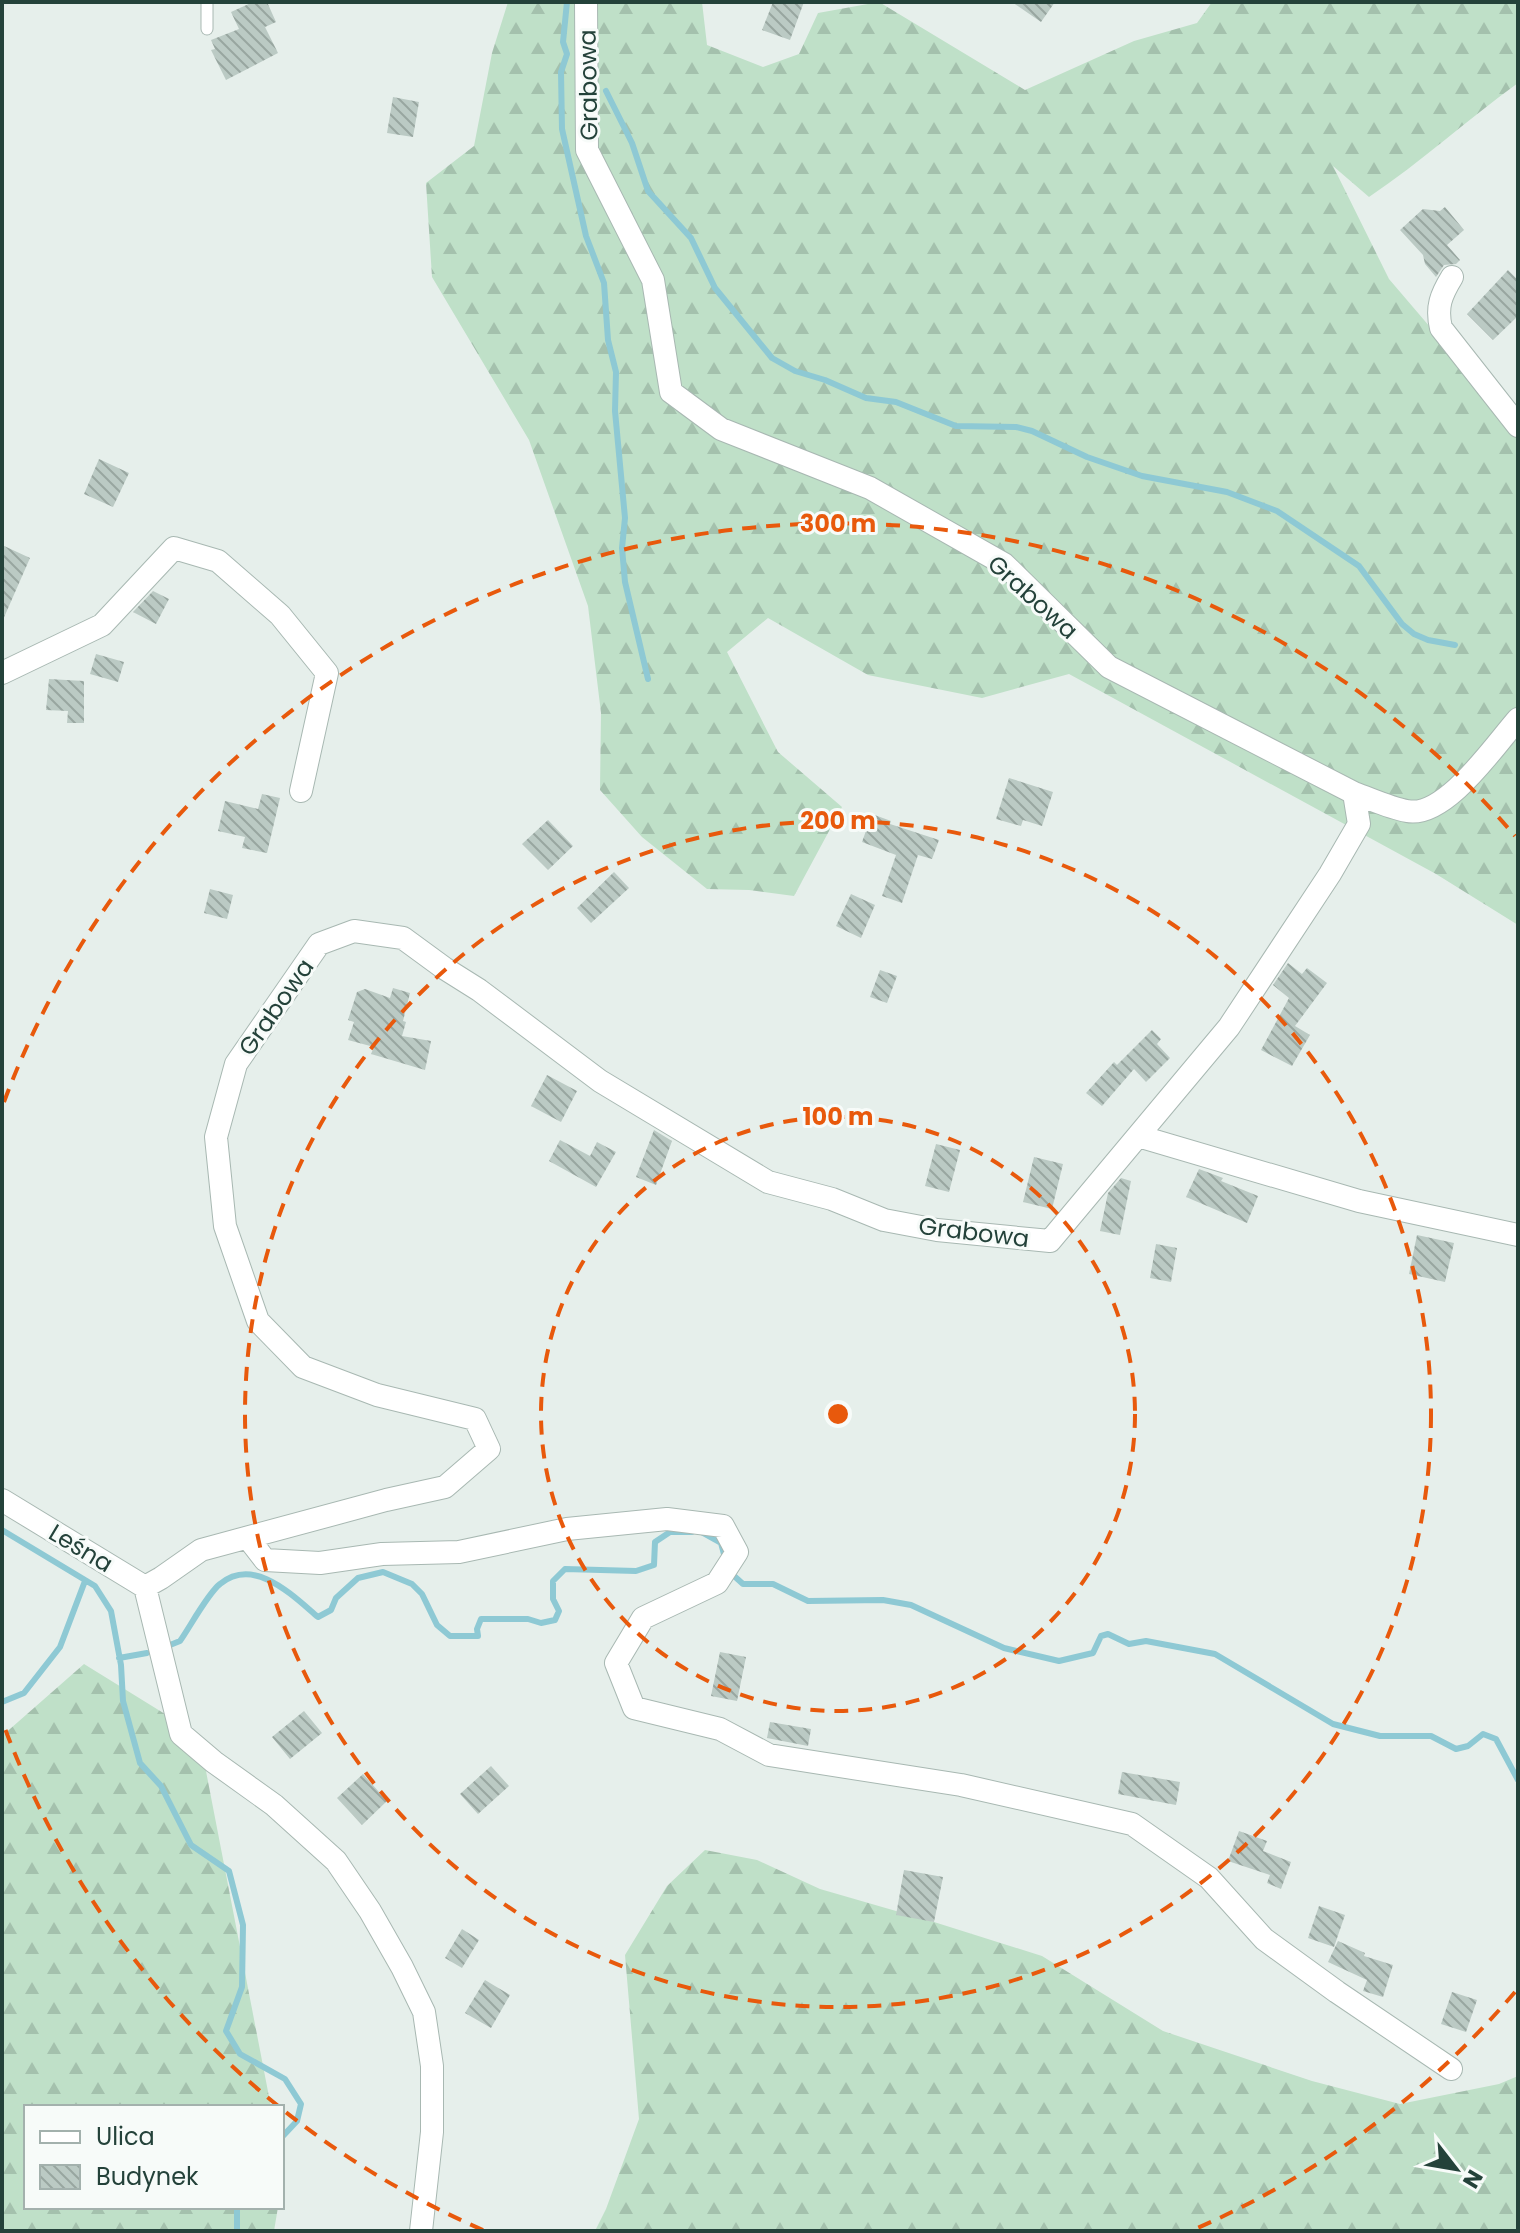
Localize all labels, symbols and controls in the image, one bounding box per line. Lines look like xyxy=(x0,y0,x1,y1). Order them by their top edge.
street label: Grabowa xyxy=(571,29,605,141)
text: 300 m xyxy=(800,507,876,540)
street label: Grabowa xyxy=(981,547,1085,647)
text: 200 m xyxy=(800,804,876,837)
street label: Grabowa xyxy=(231,952,321,1062)
text: 100 m xyxy=(803,1100,873,1133)
street label: Grabowa xyxy=(917,1209,1031,1255)
centre of rings xyxy=(824,1400,852,1428)
street label: Leśna xyxy=(43,1516,119,1580)
legend xyxy=(24,2105,284,2209)
text: Ulica xyxy=(96,2120,155,2153)
north arrow xyxy=(1416,2129,1496,2209)
text: Budynek xyxy=(96,2160,199,2193)
text: N xyxy=(1455,2164,1490,2194)

